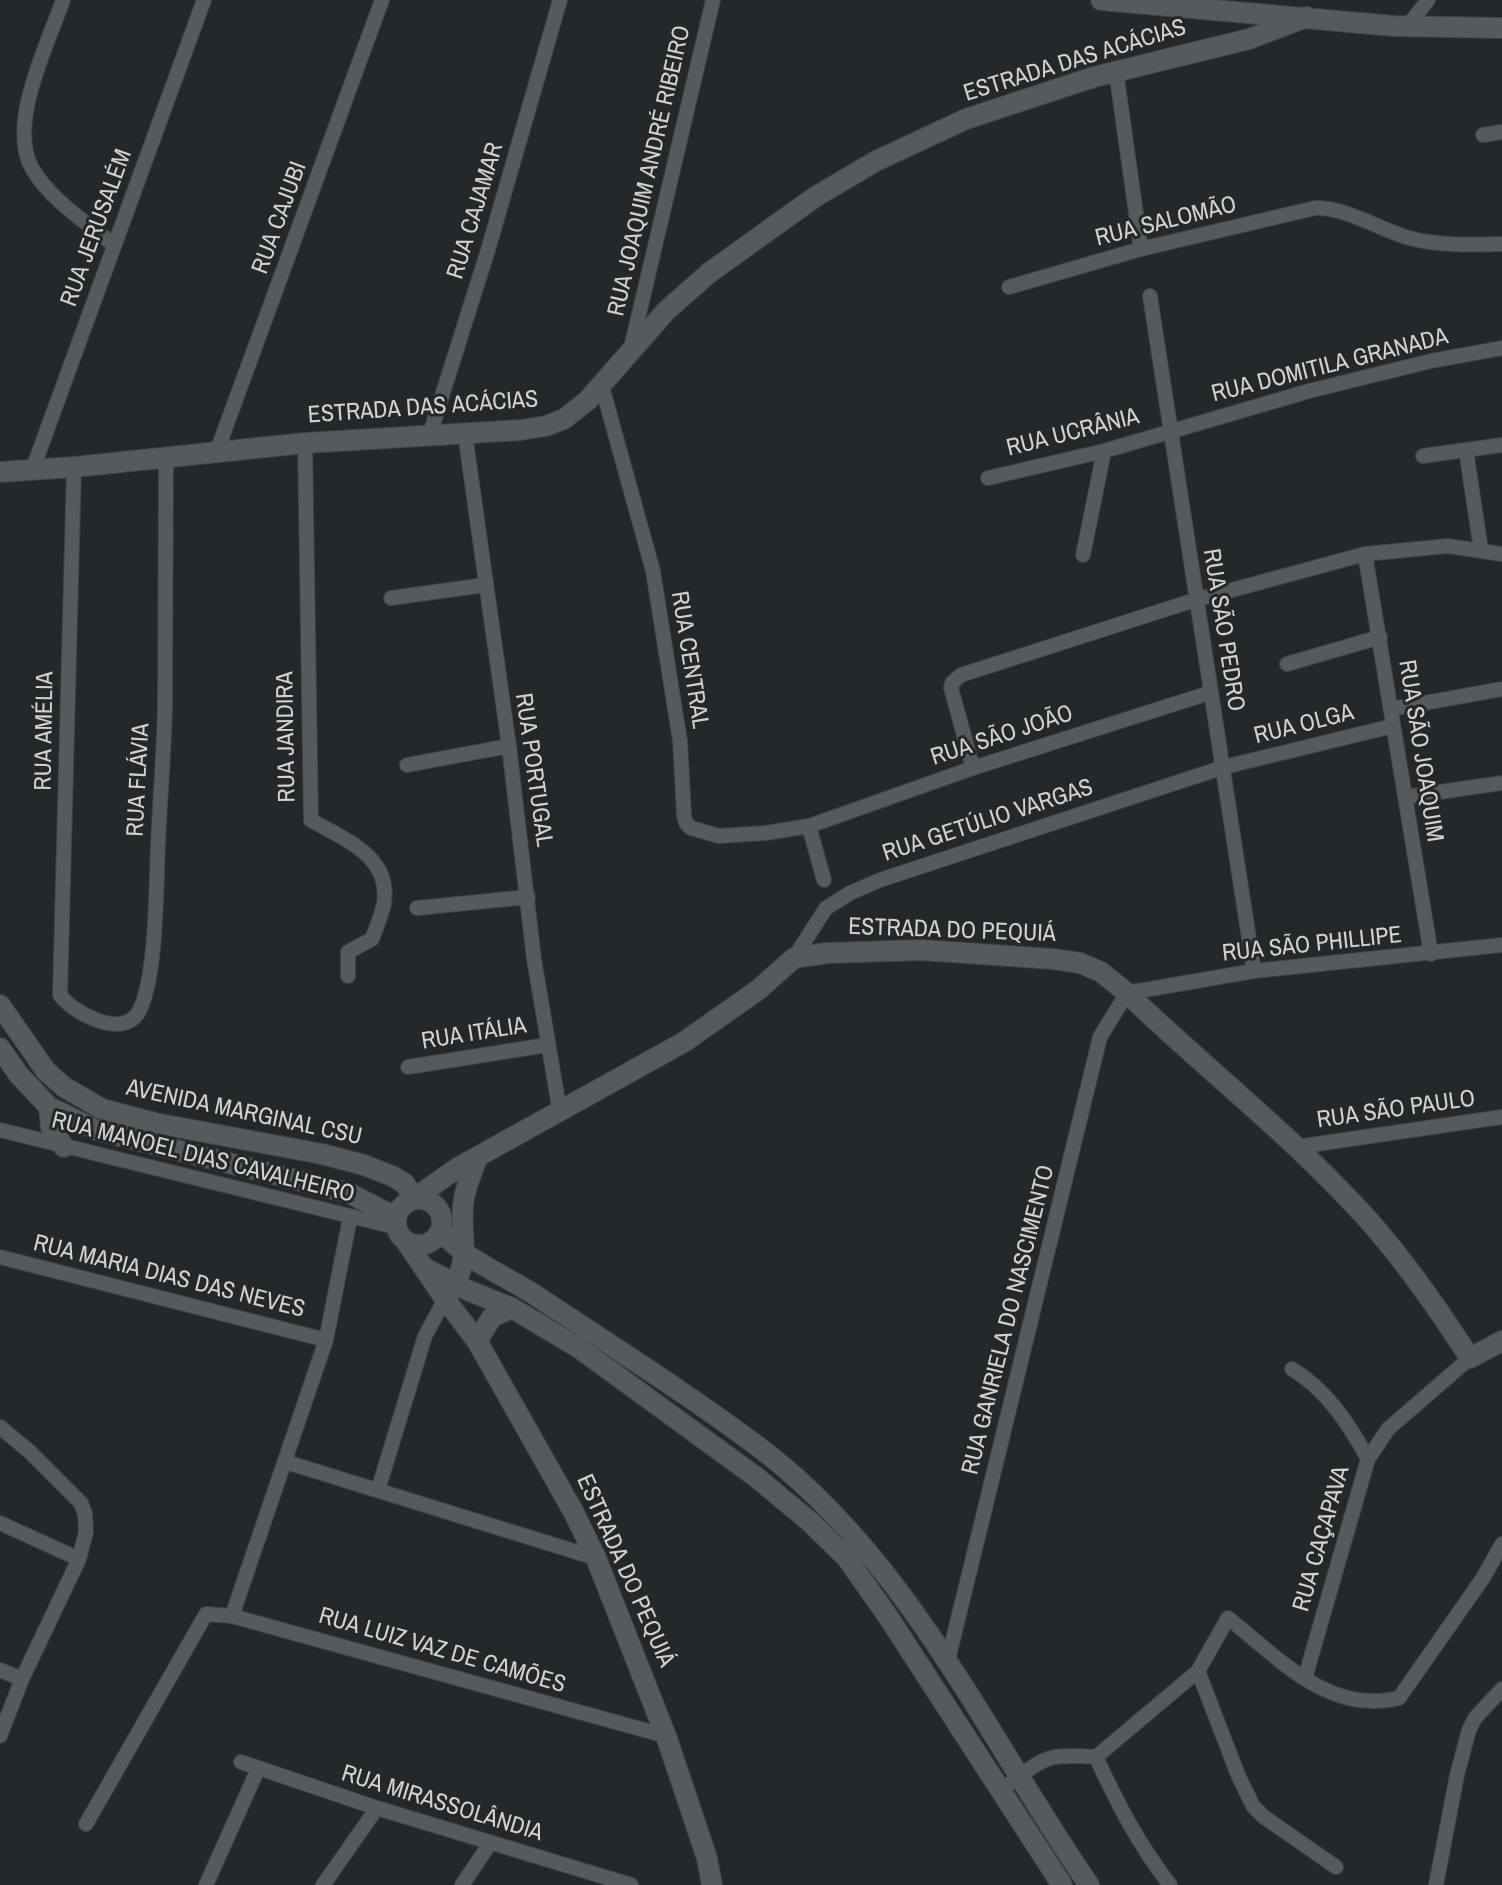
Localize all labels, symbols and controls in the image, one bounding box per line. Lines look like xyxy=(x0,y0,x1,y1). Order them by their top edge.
street label: ESTRADA DAS ACÁCIAS xyxy=(960,13,1190,109)
street label: RUA JOAQUIM ANDRÉ RIBEIRO xyxy=(603,23,697,319)
street label: RUA CAJAMAR xyxy=(442,139,510,283)
street label: RUA JERUSALÉM xyxy=(55,145,139,311)
street label: RUA CAJUBI xyxy=(246,158,314,278)
street label: RUA SALOMÃO xyxy=(1092,191,1240,253)
street label: RUA DOMITILA GRANADA xyxy=(1209,323,1451,409)
street label: ESTRADA DAS ACÁCIAS xyxy=(307,386,539,430)
street label: RUA UCRÂNIA xyxy=(1004,403,1142,463)
street label: RUA SÃO PEDRO xyxy=(1196,547,1250,713)
street label: RUA CENTRAL xyxy=(664,589,714,731)
street label: RUA SÃO JOAQUIM xyxy=(1391,658,1449,844)
street label: RUA AMÉLIA xyxy=(30,671,60,791)
street label: RUA JANDIRA xyxy=(271,671,303,803)
street label: RUA PORTUGAL xyxy=(508,691,558,849)
street label: RUA SÃO JOÃO xyxy=(927,699,1077,773)
street label: RUA OLGA xyxy=(1251,699,1357,751)
street label: RUA FLÁVIA xyxy=(122,723,156,837)
street label: RUA GETÚLIO VARGAS xyxy=(879,773,1097,869)
street label: ESTRADA DO PEQUIÁ xyxy=(848,913,1056,949)
street label: RUA SÃO PHILLIPE xyxy=(1221,921,1403,969)
street label: RUA ITÁLIA xyxy=(420,1012,528,1056)
street label: AVENIDA MARGINAL CSU xyxy=(124,1074,364,1152)
street label: RUA SÃO PAULO xyxy=(1315,1085,1477,1135)
street label: RUA MANOEL DIAS CAVALHEIRO xyxy=(49,1106,357,1210)
street label: RUA GANRIELA DO NASCIMENTO xyxy=(957,1162,1061,1478)
street label: RUA MARIA DIAS DAS NEVES xyxy=(30,1229,308,1325)
street label: RUA CAÇAPAVA xyxy=(1288,1463,1356,1615)
street label: ESTRADA DO PEQUIÁ xyxy=(570,1470,680,1672)
street label: RUA LUIZ VAZ DE CAMÕES xyxy=(315,1602,569,1700)
street label: RUA MIRASSOLÂNDIA xyxy=(338,1760,546,1848)

